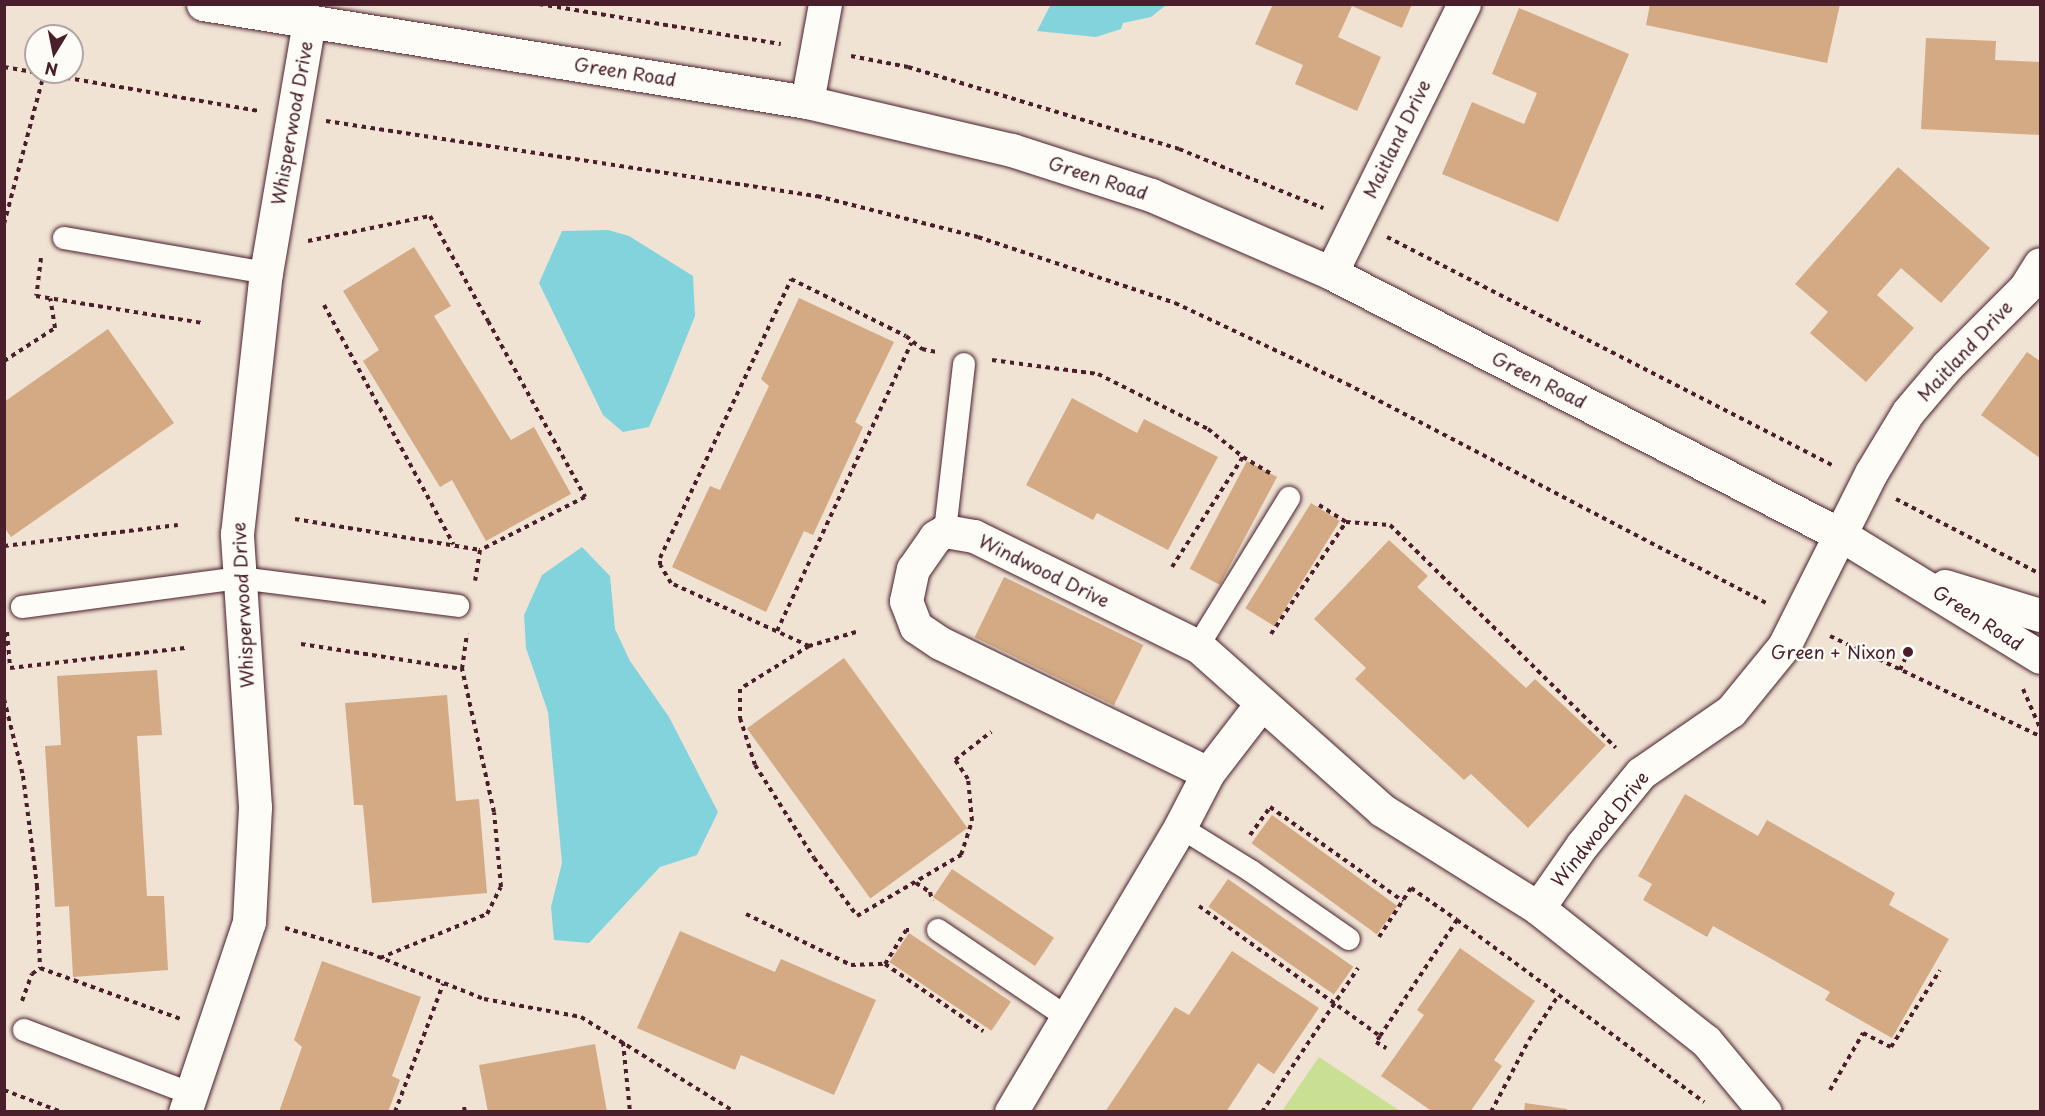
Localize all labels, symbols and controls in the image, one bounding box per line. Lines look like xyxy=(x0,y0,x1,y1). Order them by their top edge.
north arrow xyxy=(24,24,84,84)
street label: Whisperwood Drive xyxy=(267,39,317,207)
street label: Green Road xyxy=(572,53,678,91)
text: N xyxy=(43,57,60,83)
street label: Maitland Drive xyxy=(1359,76,1435,202)
street label: Green Road xyxy=(1045,152,1151,204)
street label: Maitland Drive xyxy=(1913,296,2017,406)
street label: Green Road xyxy=(1488,347,1590,413)
street label: Whisperwood Drive xyxy=(228,521,258,689)
street label: Windwood Drive xyxy=(975,530,1113,612)
street label: Green Road xyxy=(1928,580,2028,656)
place label: Green + Nixon xyxy=(1768,641,1896,663)
marker: Green + Nixon xyxy=(1901,645,1915,659)
street label: Windwood Drive xyxy=(1547,767,1653,891)

